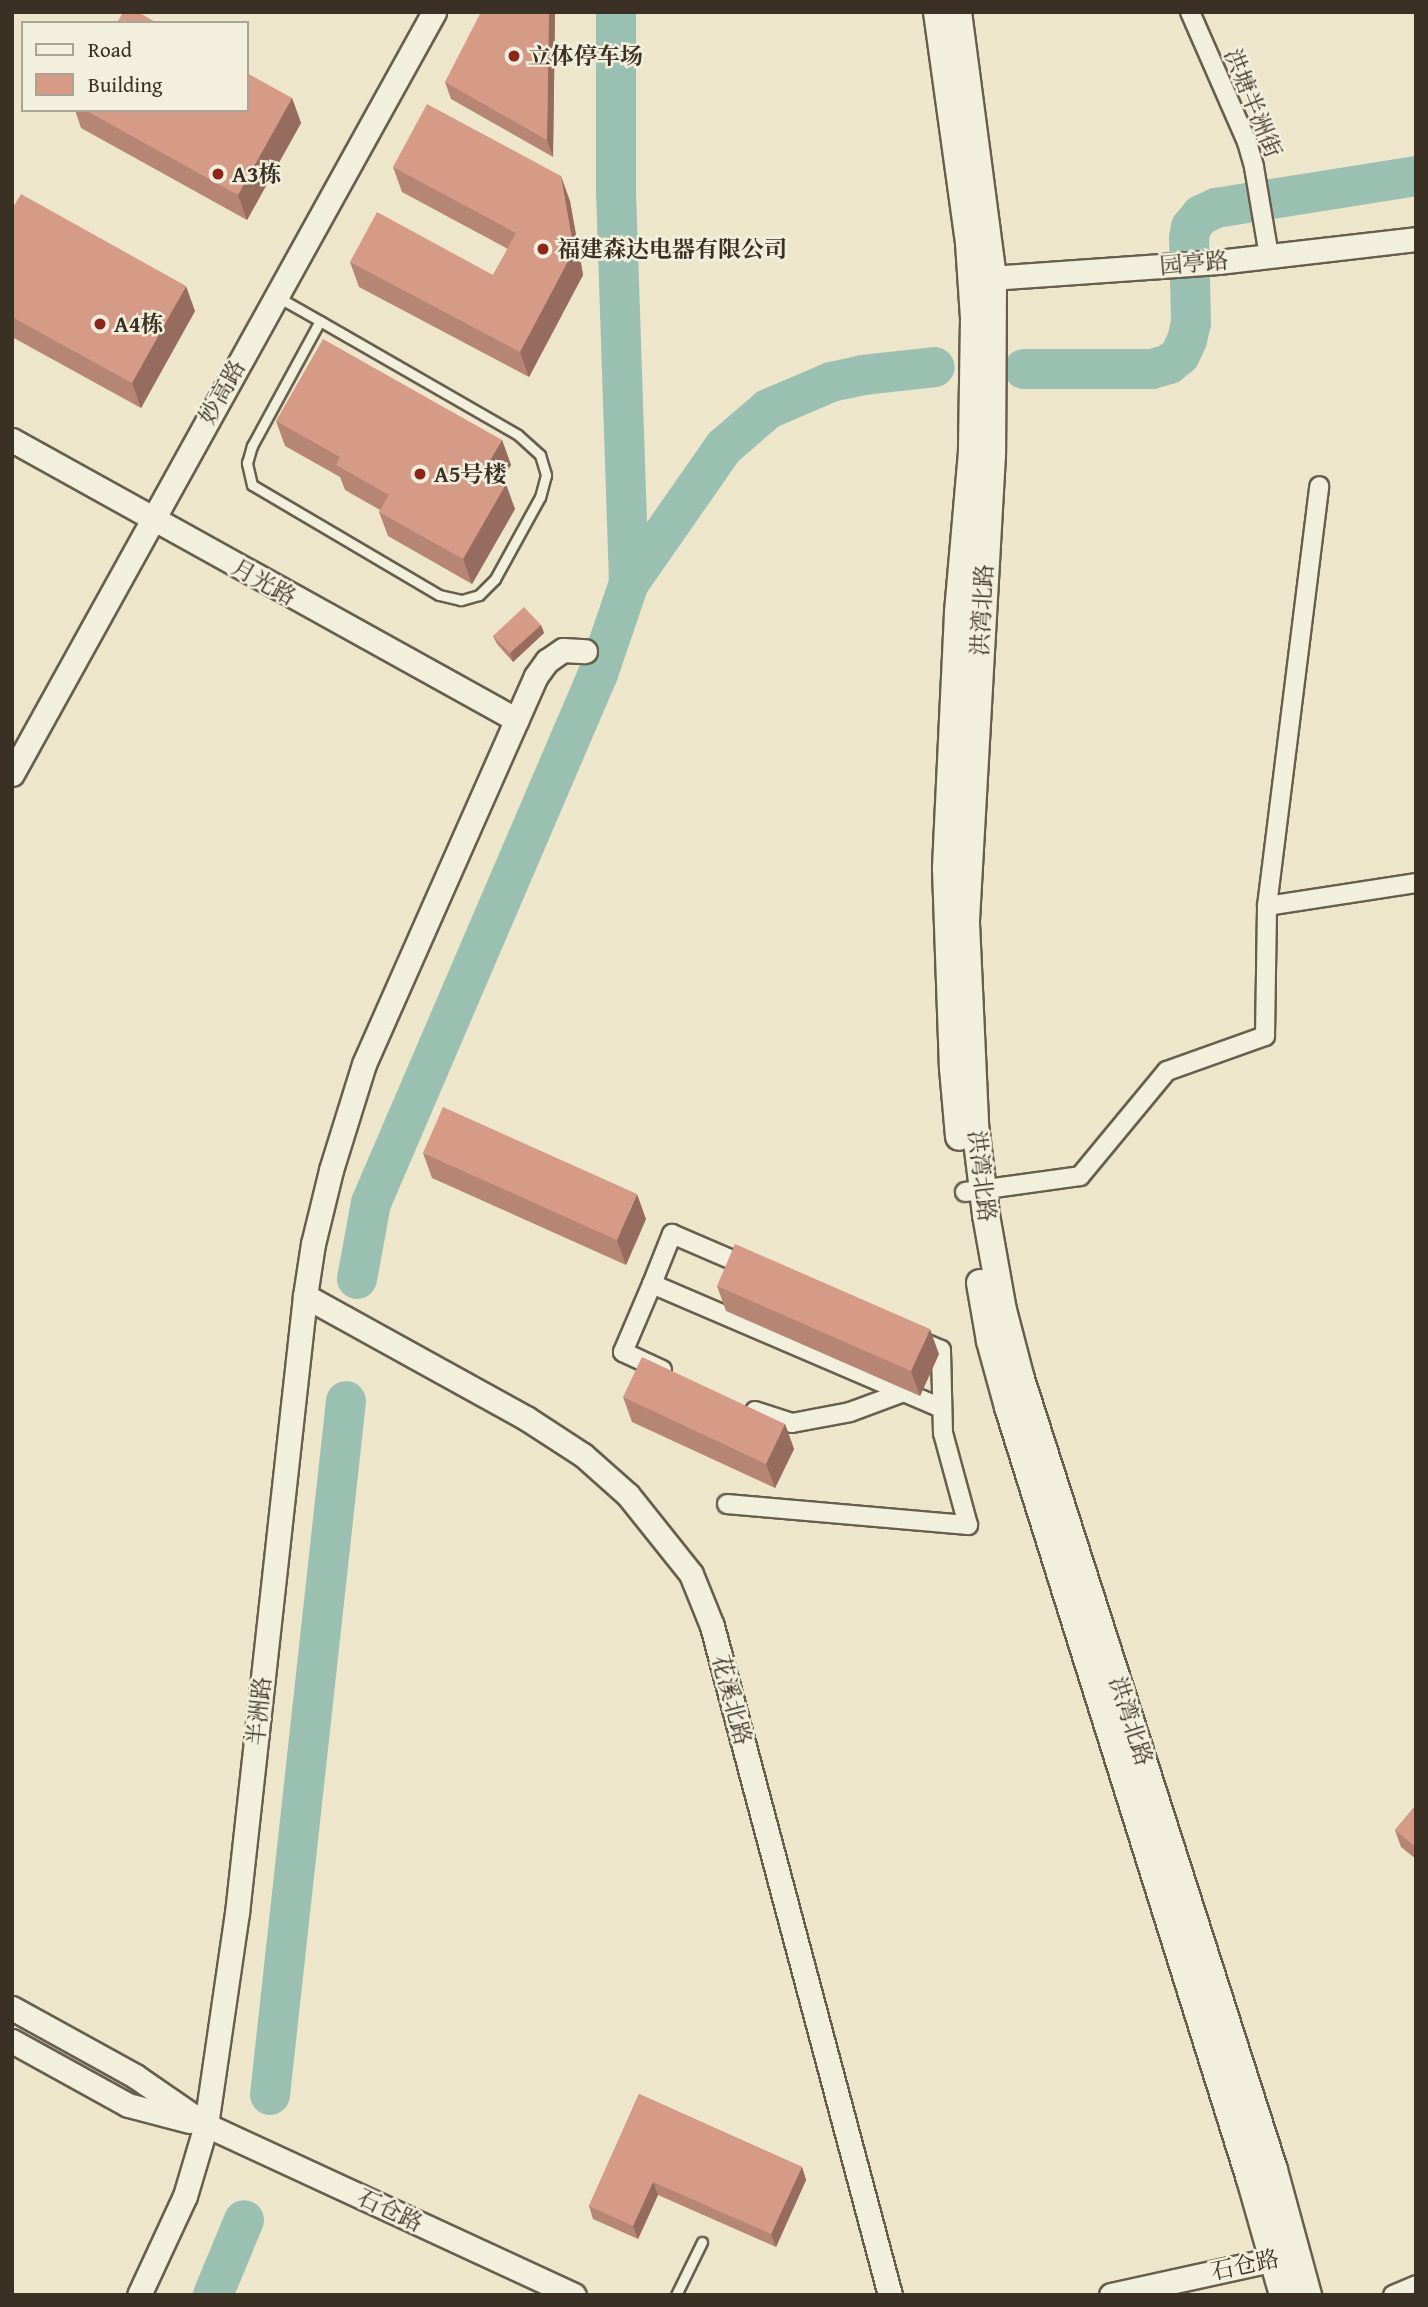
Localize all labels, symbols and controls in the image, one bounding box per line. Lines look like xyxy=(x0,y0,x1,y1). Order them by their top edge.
legend xyxy=(21,21,248,112)
text: Road xyxy=(88,34,132,65)
place label: 立体停车场 xyxy=(528,42,643,70)
street label: 洪塘半洲街 xyxy=(1219,45,1287,161)
marker: 立体停车场 xyxy=(506,48,522,64)
text: Building xyxy=(88,69,162,100)
place label: A3栋 xyxy=(232,160,282,188)
marker: A3栋 xyxy=(210,166,226,182)
place label: 福建森达电器有限公司 xyxy=(557,235,787,263)
marker: 福建森达电器有限公司 xyxy=(535,241,551,257)
street label: 园亭路 xyxy=(1158,246,1230,280)
place label: A4栋 xyxy=(114,310,164,338)
marker: A4栋 xyxy=(92,316,108,332)
street label: 妙高路 xyxy=(193,355,251,429)
place label: A5号楼 xyxy=(434,460,507,488)
marker: A5号楼 xyxy=(412,466,428,482)
street label: 月光路 xyxy=(227,553,301,611)
street label: 洪湾北路 xyxy=(966,563,998,657)
street label: 洪湾北路 xyxy=(963,1129,1001,1223)
street label: 花溪北路 xyxy=(707,1652,757,1748)
street label: 洪湾北路 xyxy=(1104,1673,1158,1769)
street label: 半洲路 xyxy=(242,1675,276,1747)
street label: 石仓路 xyxy=(353,2183,427,2237)
street label: 石仓路 xyxy=(1208,2244,1282,2286)

